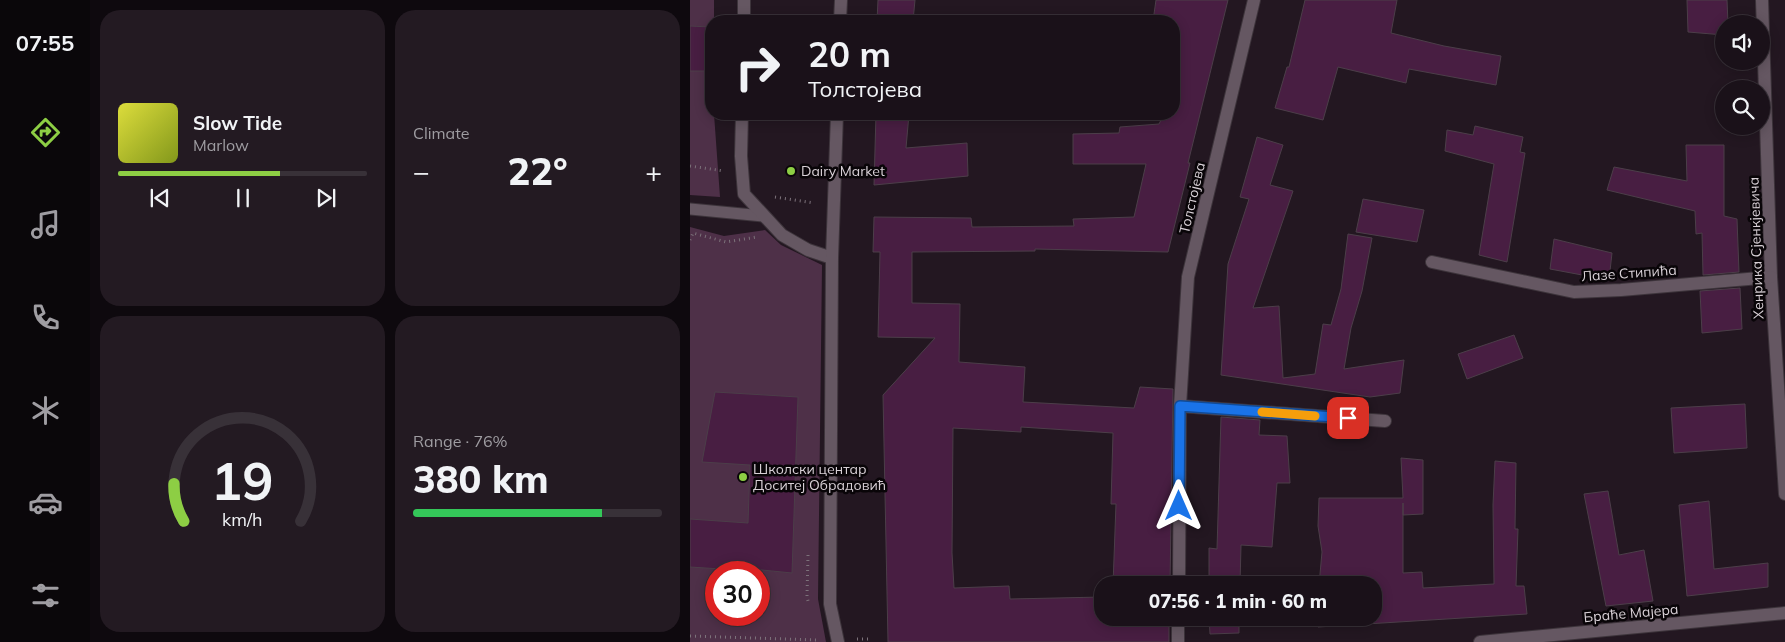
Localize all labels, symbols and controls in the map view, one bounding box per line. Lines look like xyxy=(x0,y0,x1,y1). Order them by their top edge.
map controls xyxy=(1715,15,1770,135)
button: sound xyxy=(1715,15,1770,70)
text: 07:55 xyxy=(16,29,74,57)
text: 20 m xyxy=(808,32,891,76)
icon: right xyxy=(725,35,790,100)
text: Толстојева xyxy=(808,75,922,103)
button: search xyxy=(1715,80,1770,135)
text: Slow Tide xyxy=(193,111,282,135)
icon: directions xyxy=(28,115,63,150)
text: Climate xyxy=(413,123,469,143)
text: Marlow xyxy=(193,135,249,155)
text: 22° xyxy=(507,147,568,195)
text: − xyxy=(413,154,430,189)
text: + xyxy=(645,154,662,189)
street label: Толстојева xyxy=(1175,161,1209,235)
place label: Dairy Market xyxy=(801,162,885,180)
marker: Dairy Market xyxy=(785,165,797,177)
street label: Хенрика Сјенкјевича xyxy=(1745,177,1767,319)
icon: previous xyxy=(146,184,174,212)
icon: pause xyxy=(229,184,257,212)
icon: next xyxy=(312,184,340,212)
icon: music xyxy=(28,207,63,242)
street label: Лазе Стипића xyxy=(1581,261,1677,285)
icon: phone xyxy=(28,300,63,335)
icon: climate xyxy=(28,393,63,428)
pin xyxy=(1327,397,1369,439)
icon: arrive xyxy=(1334,404,1362,432)
text: Range · 76% xyxy=(413,431,508,451)
text: 19 xyxy=(211,448,274,513)
text: 380 km xyxy=(413,455,549,503)
place label: Школски центар Доситеј Обрадовић xyxy=(753,460,886,494)
marker: Школски центар Доситеј Обрадовић xyxy=(737,471,749,483)
position arrow xyxy=(1152,479,1204,531)
icon: car xyxy=(28,485,63,520)
text: km/h xyxy=(222,508,263,530)
speed limit sign: 30 xyxy=(705,561,770,626)
icon: filters xyxy=(28,578,63,613)
text: 07:56 · 1 min · 60 m xyxy=(1149,589,1327,613)
street label: Браће Мајера xyxy=(1583,600,1679,626)

